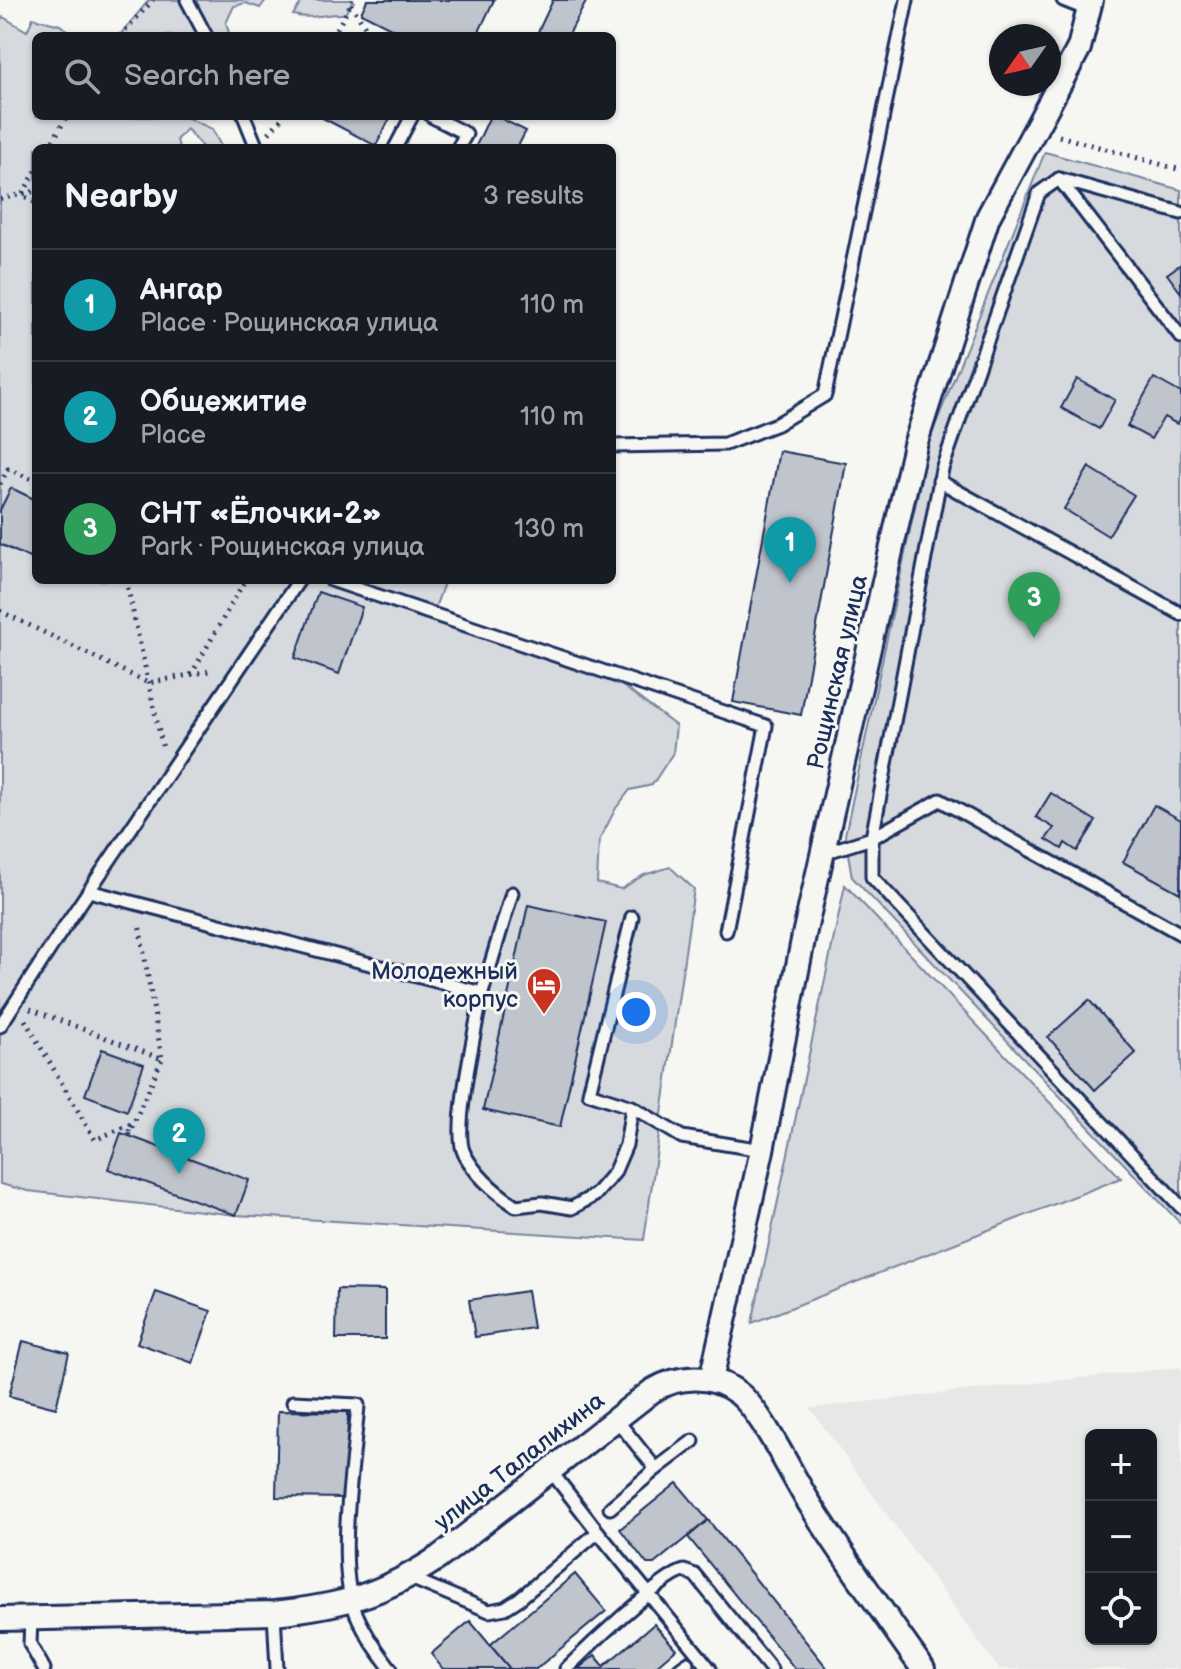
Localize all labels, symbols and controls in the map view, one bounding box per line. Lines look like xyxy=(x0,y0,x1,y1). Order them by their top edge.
north arrow xyxy=(989,24,1061,96)
search box xyxy=(32,32,616,120)
icon: search xyxy=(60,54,104,98)
text: Search here xyxy=(124,58,290,94)
text: Nearby xyxy=(64,176,178,217)
text: 3 results xyxy=(483,181,584,212)
text: Ангар xyxy=(140,272,223,308)
text: 1 xyxy=(85,290,95,321)
text: 110 m xyxy=(520,290,584,321)
text: Place · Рощинская улица xyxy=(140,308,438,339)
text: Общежитие xyxy=(140,384,307,420)
text: 2 xyxy=(82,402,98,433)
text: 110 m xyxy=(520,402,584,433)
text: Place xyxy=(140,420,206,451)
text: СНТ «Ёлочки-2» xyxy=(140,496,382,532)
text: 3 xyxy=(82,514,98,545)
text: 130 m xyxy=(514,514,584,545)
pin: 1 xyxy=(764,517,816,583)
text: Park · Рощинская улица xyxy=(140,532,425,563)
street label: Рощинская улица xyxy=(801,572,874,772)
pin: 3 xyxy=(1008,572,1060,638)
place label: Молодежный корпус xyxy=(371,957,518,1014)
hotel icon: Молодежный корпус xyxy=(525,966,563,1016)
your location xyxy=(616,992,656,1032)
pin: 2 xyxy=(153,1108,205,1174)
street label: улица Талалихина xyxy=(428,1386,610,1537)
map controls xyxy=(1085,1429,1157,1645)
button: + xyxy=(1085,1429,1157,1501)
button: − xyxy=(1085,1501,1157,1573)
button: locate xyxy=(1085,1573,1157,1645)

